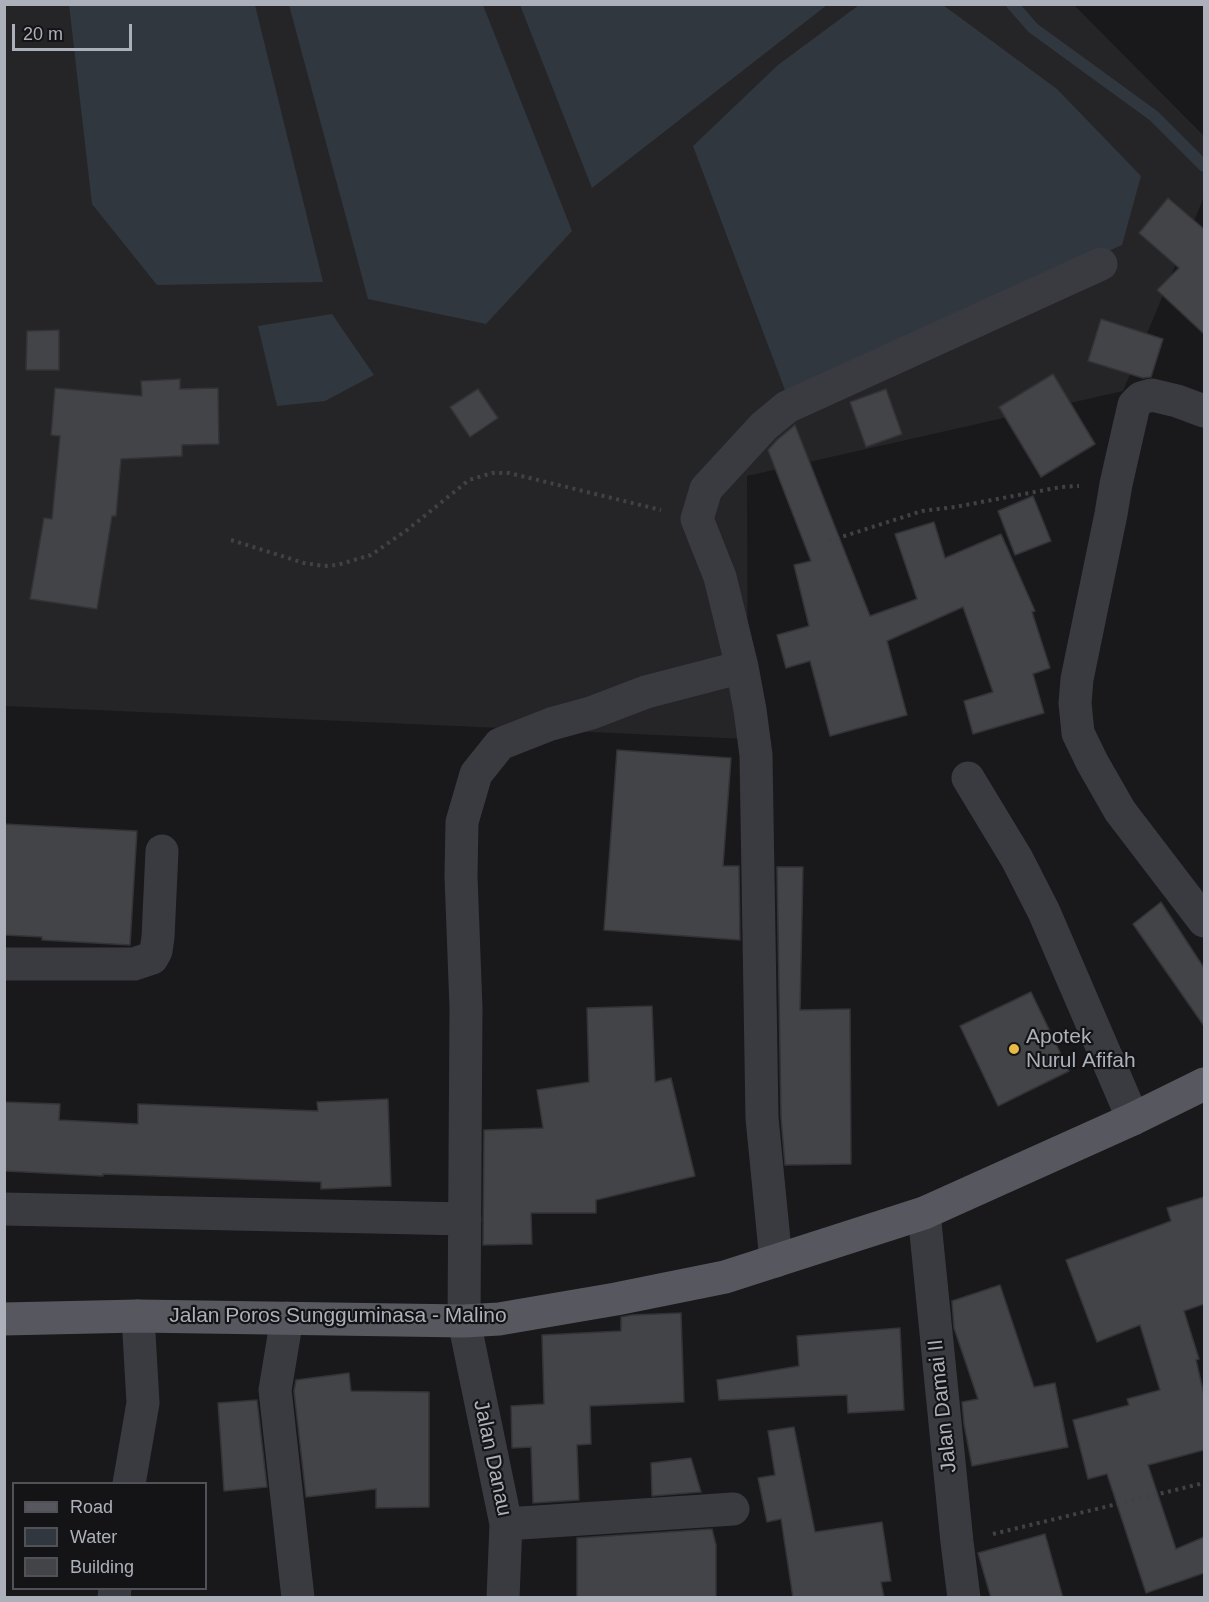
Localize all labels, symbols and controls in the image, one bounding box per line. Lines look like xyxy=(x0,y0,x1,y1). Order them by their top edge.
scale bar xyxy=(15,12,135,50)
text: 20 m xyxy=(23,24,63,44)
place label: Apotek Nurul Afifah xyxy=(1026,1024,1136,1074)
marker: Apotek Nurul Afifah xyxy=(1007,1042,1021,1056)
street label: Jalan Poros Sungguminasa - Malino xyxy=(169,1303,507,1329)
street label: Jalan Damai II xyxy=(923,1338,963,1474)
street label: Jalan Danau xyxy=(467,1398,517,1518)
legend xyxy=(12,1482,207,1590)
text: Road xyxy=(70,1497,113,1517)
text: Water xyxy=(70,1527,117,1547)
text: Building xyxy=(70,1557,134,1577)

